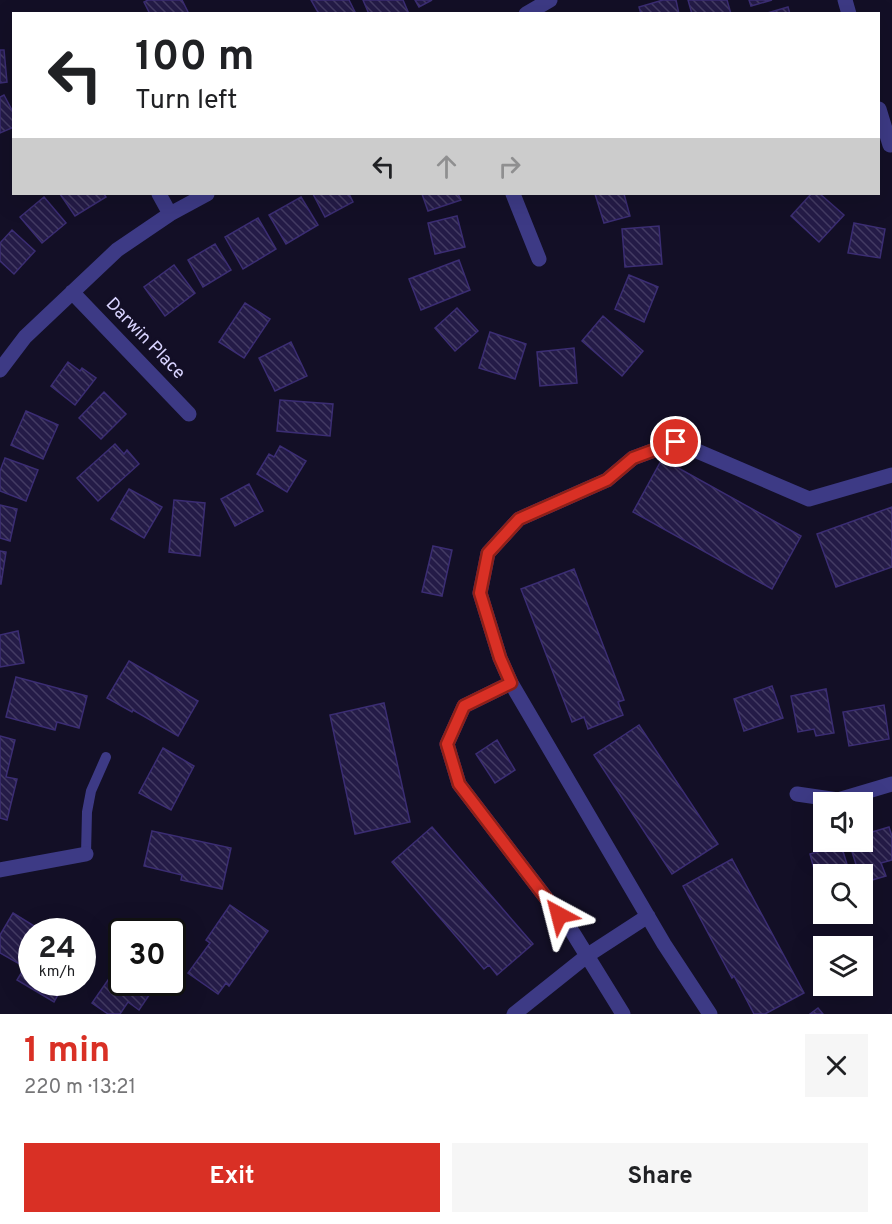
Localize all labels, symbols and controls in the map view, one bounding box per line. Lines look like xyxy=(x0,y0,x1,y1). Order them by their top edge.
text: 100 m xyxy=(135,32,254,85)
icon: left xyxy=(36,36,114,114)
text: Turn left xyxy=(135,84,237,118)
icon: left xyxy=(367,150,400,183)
icon: ahead xyxy=(430,150,463,183)
icon: right xyxy=(493,150,526,183)
street label: Darwin Place xyxy=(100,293,190,385)
pin xyxy=(650,416,701,467)
icon: arrive xyxy=(659,425,692,458)
map controls xyxy=(813,792,873,996)
button: sound xyxy=(813,792,873,852)
button: search xyxy=(813,864,873,924)
position arrow xyxy=(527,883,591,947)
speed limit sign: 30 xyxy=(108,918,186,996)
text: 24 xyxy=(38,931,76,968)
button: layers xyxy=(813,936,873,996)
text: km/h xyxy=(39,963,75,982)
text: 1 min xyxy=(24,1029,110,1075)
button: close xyxy=(805,1034,868,1097)
text: 220 m · 13:21 xyxy=(24,1075,136,1101)
button: Exit xyxy=(24,1143,440,1212)
button: Share xyxy=(452,1143,868,1212)

